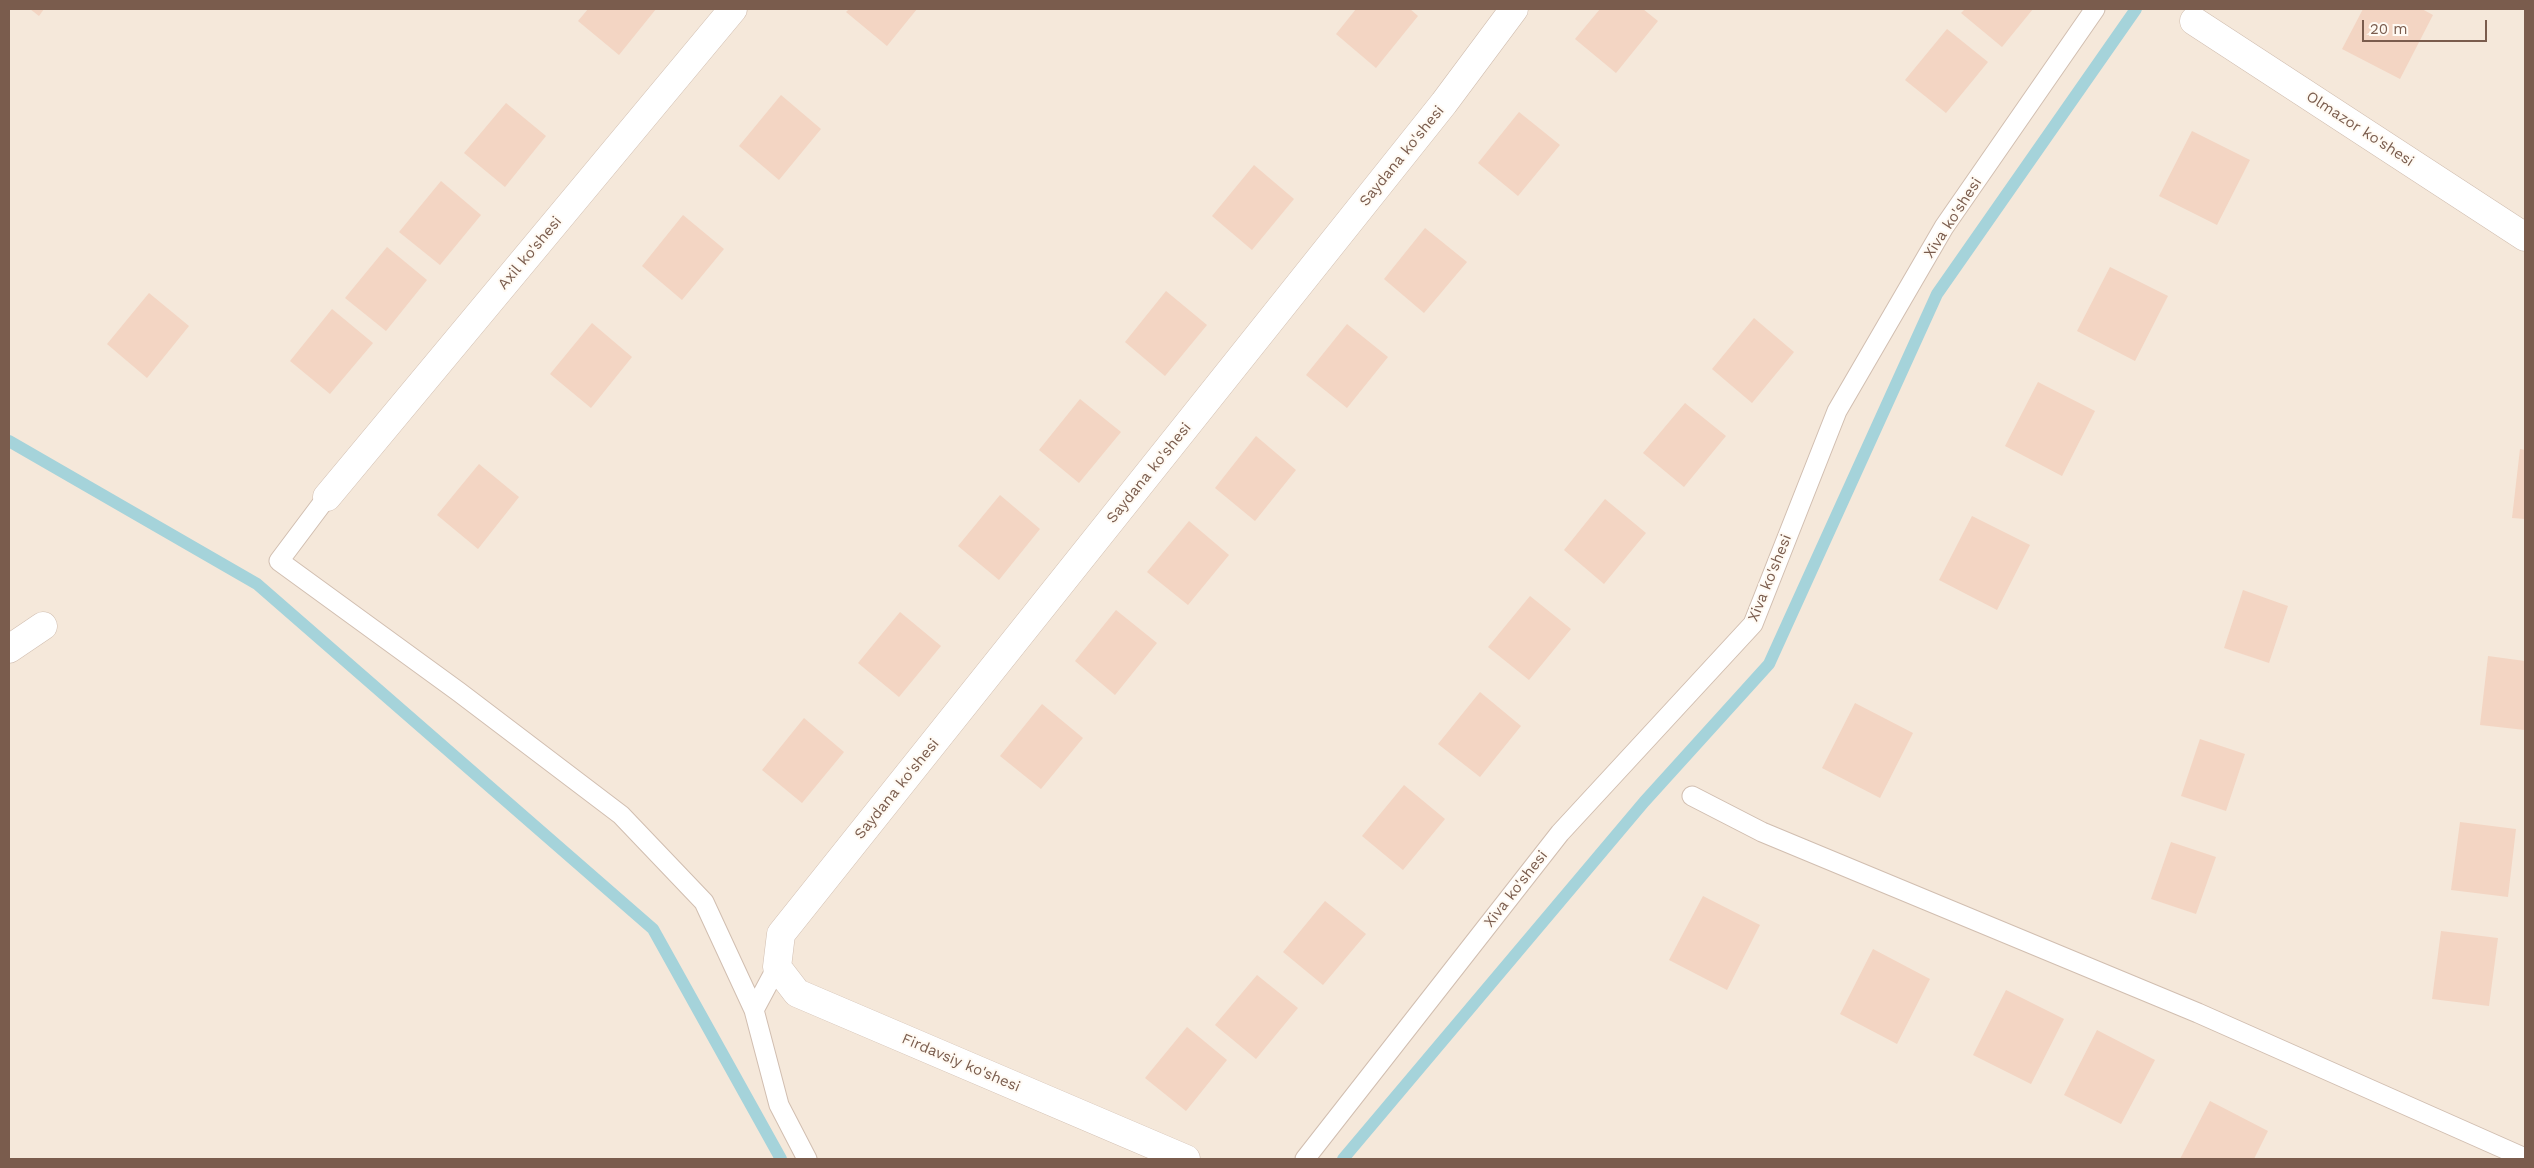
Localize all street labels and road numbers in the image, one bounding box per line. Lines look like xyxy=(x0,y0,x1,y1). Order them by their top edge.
street label: Olmazor ko'shesi xyxy=(2303,87,2417,171)
street label: Saydana ko'shesi xyxy=(1356,102,1448,210)
street label: Xiva ko'shesi xyxy=(1920,174,1986,262)
street label: Axil ko'shesi xyxy=(494,213,566,293)
street label: Saydana ko'shesi xyxy=(1103,419,1195,527)
street label: Xiva ko'shesi xyxy=(1744,532,1796,624)
street label: Saydana ko'shesi xyxy=(851,735,943,843)
street label: Xiva ko'shesi xyxy=(1481,847,1551,931)
street label: Firdavsiy ko'shesi xyxy=(899,1030,1023,1096)

